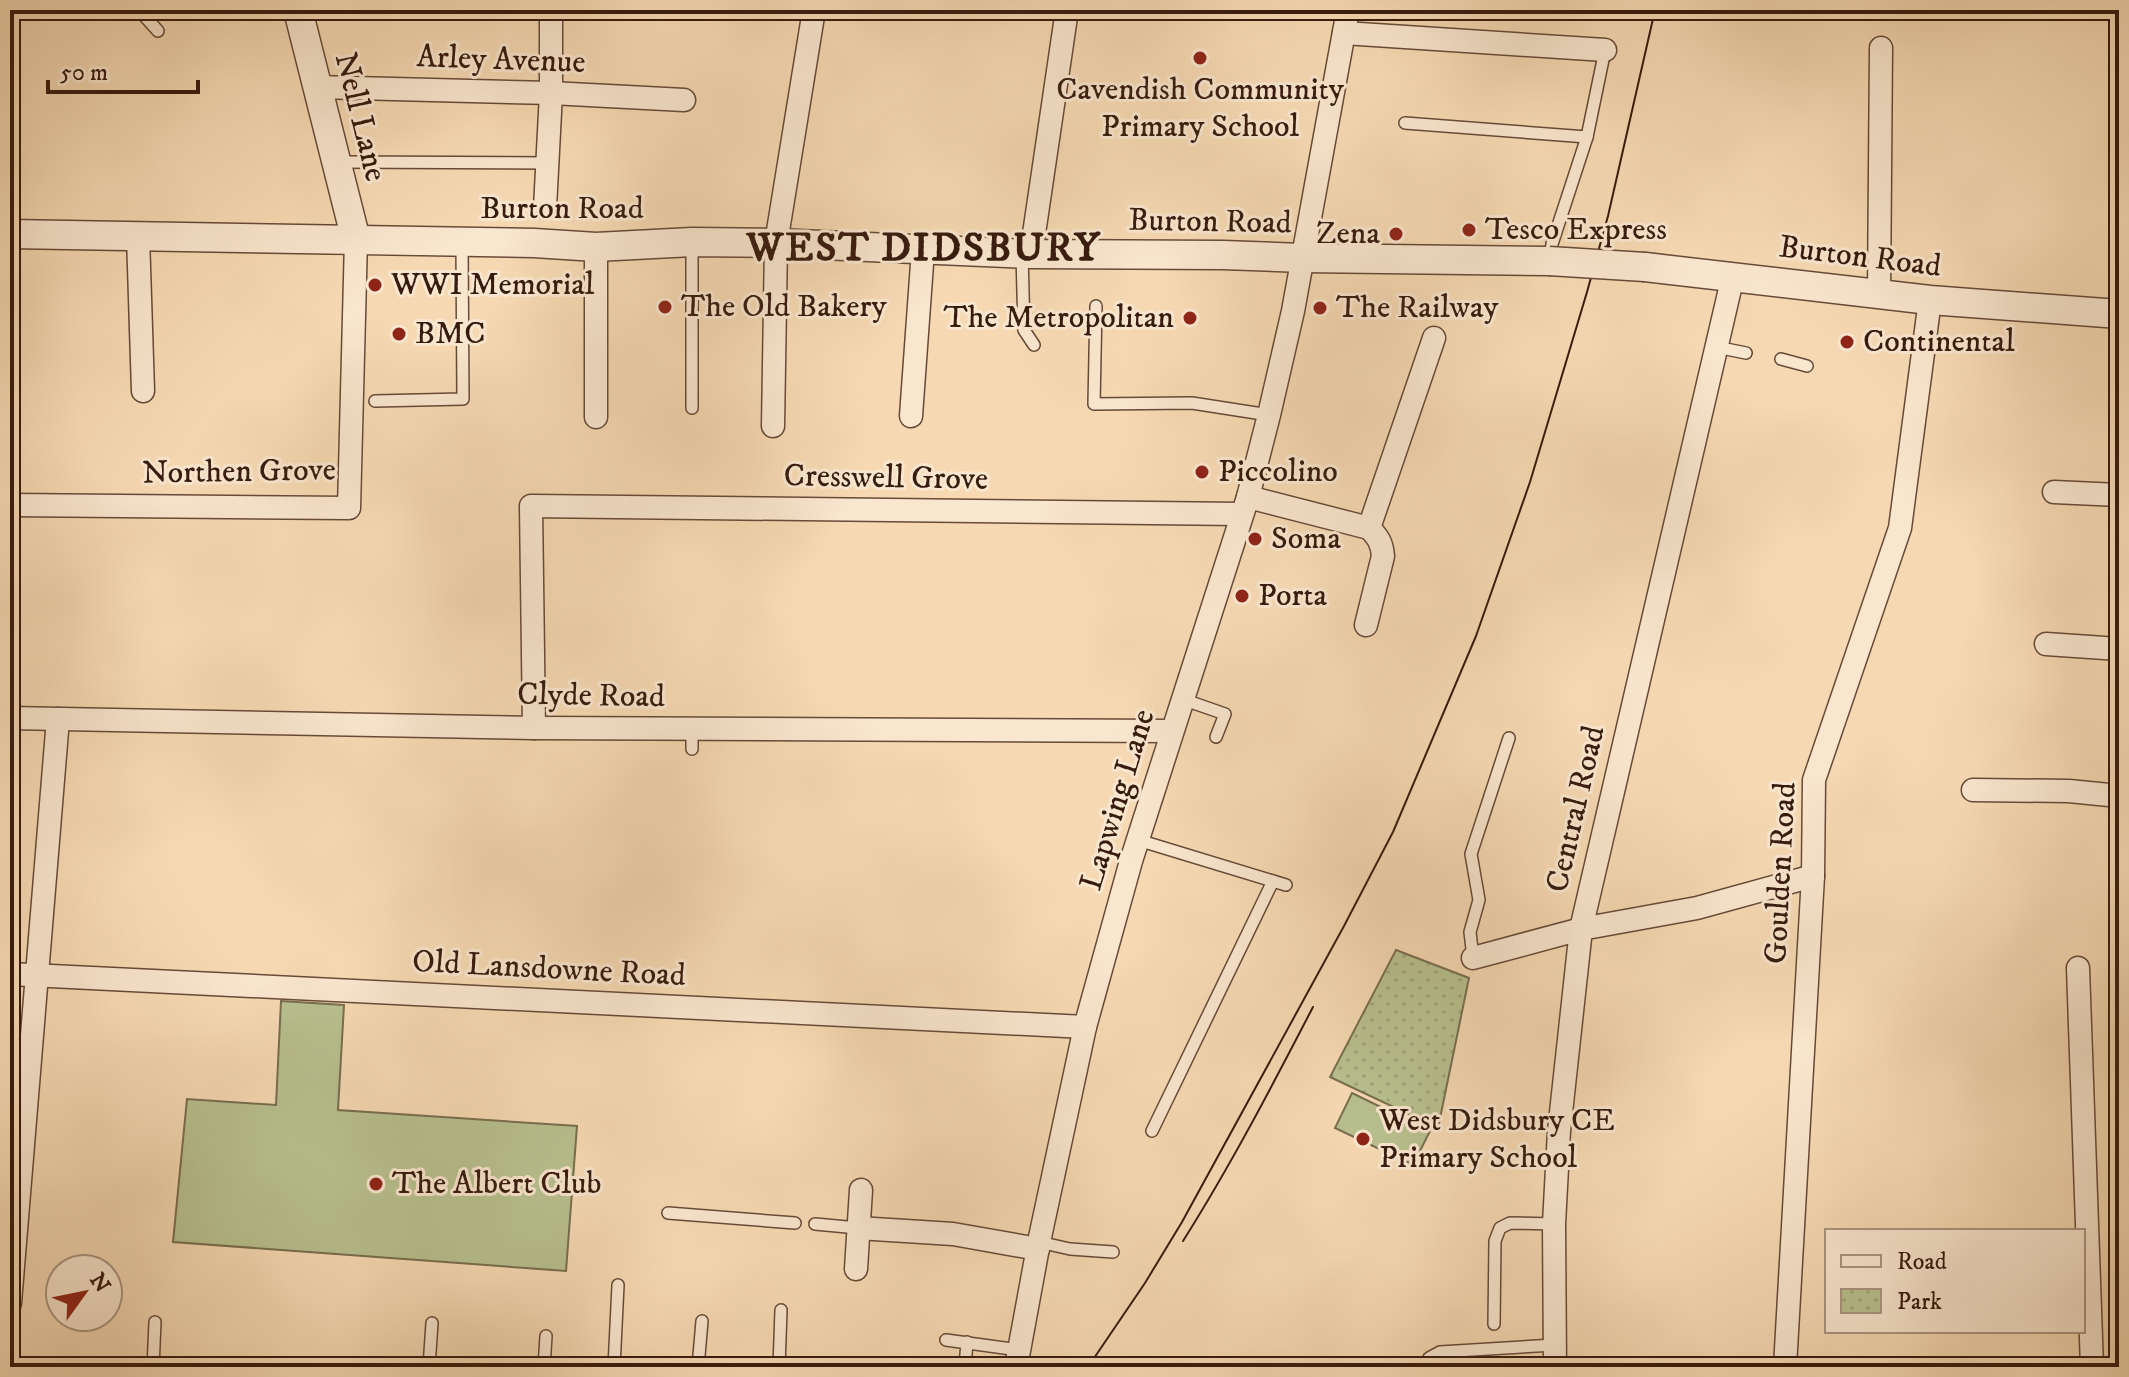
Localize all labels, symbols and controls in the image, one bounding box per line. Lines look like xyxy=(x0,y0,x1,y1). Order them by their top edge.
street label: Arley Avenue xyxy=(416,37,586,83)
scale bar xyxy=(48,44,198,94)
street label: Nell Lane xyxy=(325,48,395,186)
marker: Cavendish Community Primary School xyxy=(1191,49,1209,67)
text: 50 m xyxy=(60,58,108,88)
place label: Cavendish Community Primary School xyxy=(1056,70,1345,147)
street label: Burton Road xyxy=(480,189,644,229)
street label: Burton Road xyxy=(1128,201,1292,243)
place label: Tesco Express xyxy=(1485,210,1667,250)
place label: Zena xyxy=(1316,214,1380,254)
marker: Tesco Express xyxy=(1460,221,1478,239)
district label: WEST DIDSBURY xyxy=(746,224,1101,274)
marker: Zena xyxy=(1387,225,1405,243)
street label: Burton Road xyxy=(1777,227,1943,287)
place label: WWI Memorial xyxy=(390,265,595,305)
marker: WWI Memorial xyxy=(366,276,384,294)
place label: The Old Bakery xyxy=(681,287,887,327)
place label: The Railway xyxy=(1336,288,1499,328)
marker: The Old Bakery xyxy=(656,298,674,316)
place label: The Metropolitan xyxy=(943,298,1174,338)
marker: The Railway xyxy=(1311,299,1329,317)
marker: The Metropolitan xyxy=(1181,309,1199,327)
place label: BMC xyxy=(415,314,486,354)
place label: Continental xyxy=(1863,322,2015,362)
marker: BMC xyxy=(390,325,408,343)
marker: Continental xyxy=(1838,333,1856,351)
street label: Northen Grove xyxy=(142,450,336,494)
place label: Piccolino xyxy=(1218,452,1338,492)
street label: Cresswell Grove xyxy=(783,456,989,500)
marker: Piccolino xyxy=(1193,463,1211,481)
place label: Soma xyxy=(1271,519,1341,559)
marker: Soma xyxy=(1246,530,1264,548)
place label: Porta xyxy=(1258,576,1328,616)
marker: Porta xyxy=(1233,587,1251,605)
street label: Clyde Road xyxy=(517,675,665,717)
street label: Lapwing Lane xyxy=(1072,705,1164,895)
street label: Central Road xyxy=(1537,722,1615,896)
street label: Goulden Road xyxy=(1756,781,1806,965)
street label: Old Lansdowne Road xyxy=(411,942,687,996)
place label: West Didsbury CE Primary School xyxy=(1378,1101,1615,1178)
marker: West Didsbury CE Primary School xyxy=(1354,1130,1372,1148)
place label: The Albert Club xyxy=(392,1164,601,1204)
marker: The Albert Club xyxy=(367,1175,385,1193)
legend xyxy=(1825,1229,2085,1333)
text: Road xyxy=(1897,1247,1947,1277)
north arrow xyxy=(44,1253,124,1333)
text: N xyxy=(83,1268,116,1298)
text: Park xyxy=(1897,1287,1942,1317)

